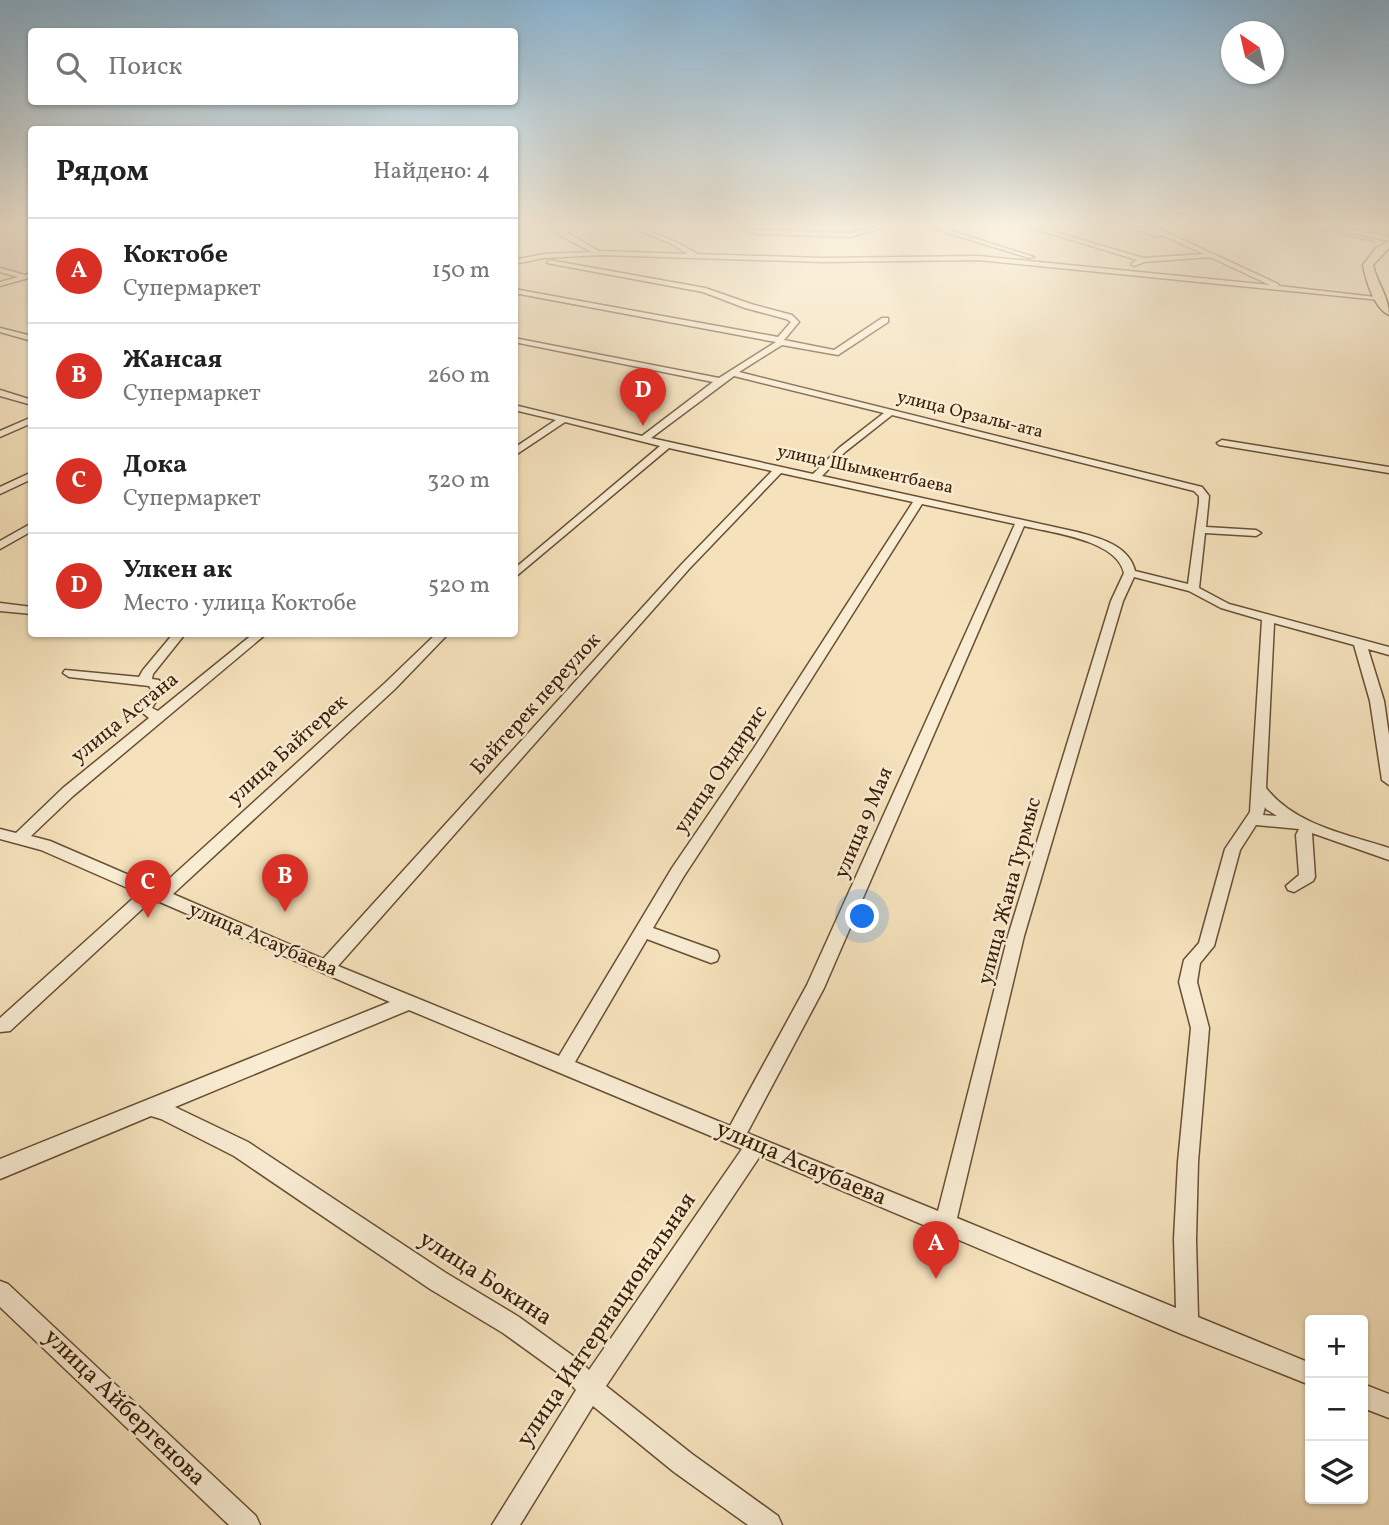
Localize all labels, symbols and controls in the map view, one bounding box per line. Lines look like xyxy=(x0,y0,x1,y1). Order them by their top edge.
north arrow xyxy=(1221,21,1284,84)
search box xyxy=(28,28,518,105)
icon: search xyxy=(52,48,90,86)
text: Поиск xyxy=(108,49,182,85)
text: Рядом xyxy=(56,151,149,193)
text: Найдено: 4 xyxy=(373,156,490,188)
text: Коктобе xyxy=(123,237,228,273)
text: A xyxy=(71,255,87,287)
text: 150 m xyxy=(432,255,490,287)
text: Супермаркет xyxy=(123,273,261,305)
text: Жансая xyxy=(123,342,222,378)
text: B xyxy=(71,360,87,392)
text: 260 m xyxy=(427,360,490,392)
pin: D xyxy=(620,368,666,426)
text: Супермаркет xyxy=(123,378,261,410)
street label: улица Орзалы-ата xyxy=(894,385,1046,445)
street label: улица Шымкентбаева xyxy=(774,439,956,501)
text: Дока xyxy=(123,447,187,483)
text: C xyxy=(72,465,86,497)
text: 320 m xyxy=(427,465,490,497)
text: Супермаркет xyxy=(123,483,261,515)
text: Улкен ак xyxy=(123,552,232,588)
text: D xyxy=(71,570,87,602)
text: 520 m xyxy=(428,570,490,602)
text: Место · улица Коктобе xyxy=(123,588,357,620)
street label: Байтерек переулок xyxy=(464,627,608,781)
street label: улица Астана xyxy=(65,666,185,770)
street label: улица Байтерек xyxy=(222,688,354,812)
street label: улица Ондирис xyxy=(667,700,775,840)
street label: улица 9 Мая xyxy=(827,763,901,883)
street label: улица Жана Турмыс xyxy=(971,794,1049,988)
pin: B xyxy=(262,854,308,912)
pin: C xyxy=(125,860,171,918)
street label: улица Асаубаева xyxy=(184,895,342,985)
your location xyxy=(845,899,879,933)
street label: улица Асаубаева xyxy=(710,1113,892,1215)
street label: улица Интернациональная xyxy=(509,1186,705,1454)
pin: A xyxy=(913,1221,959,1279)
street label: улица Бокина xyxy=(412,1223,558,1335)
map controls xyxy=(1305,1315,1368,1504)
button: + xyxy=(1305,1315,1368,1378)
street label: улица Айбергенова xyxy=(35,1321,213,1495)
button: − xyxy=(1305,1378,1368,1441)
button: layers xyxy=(1305,1441,1368,1504)

